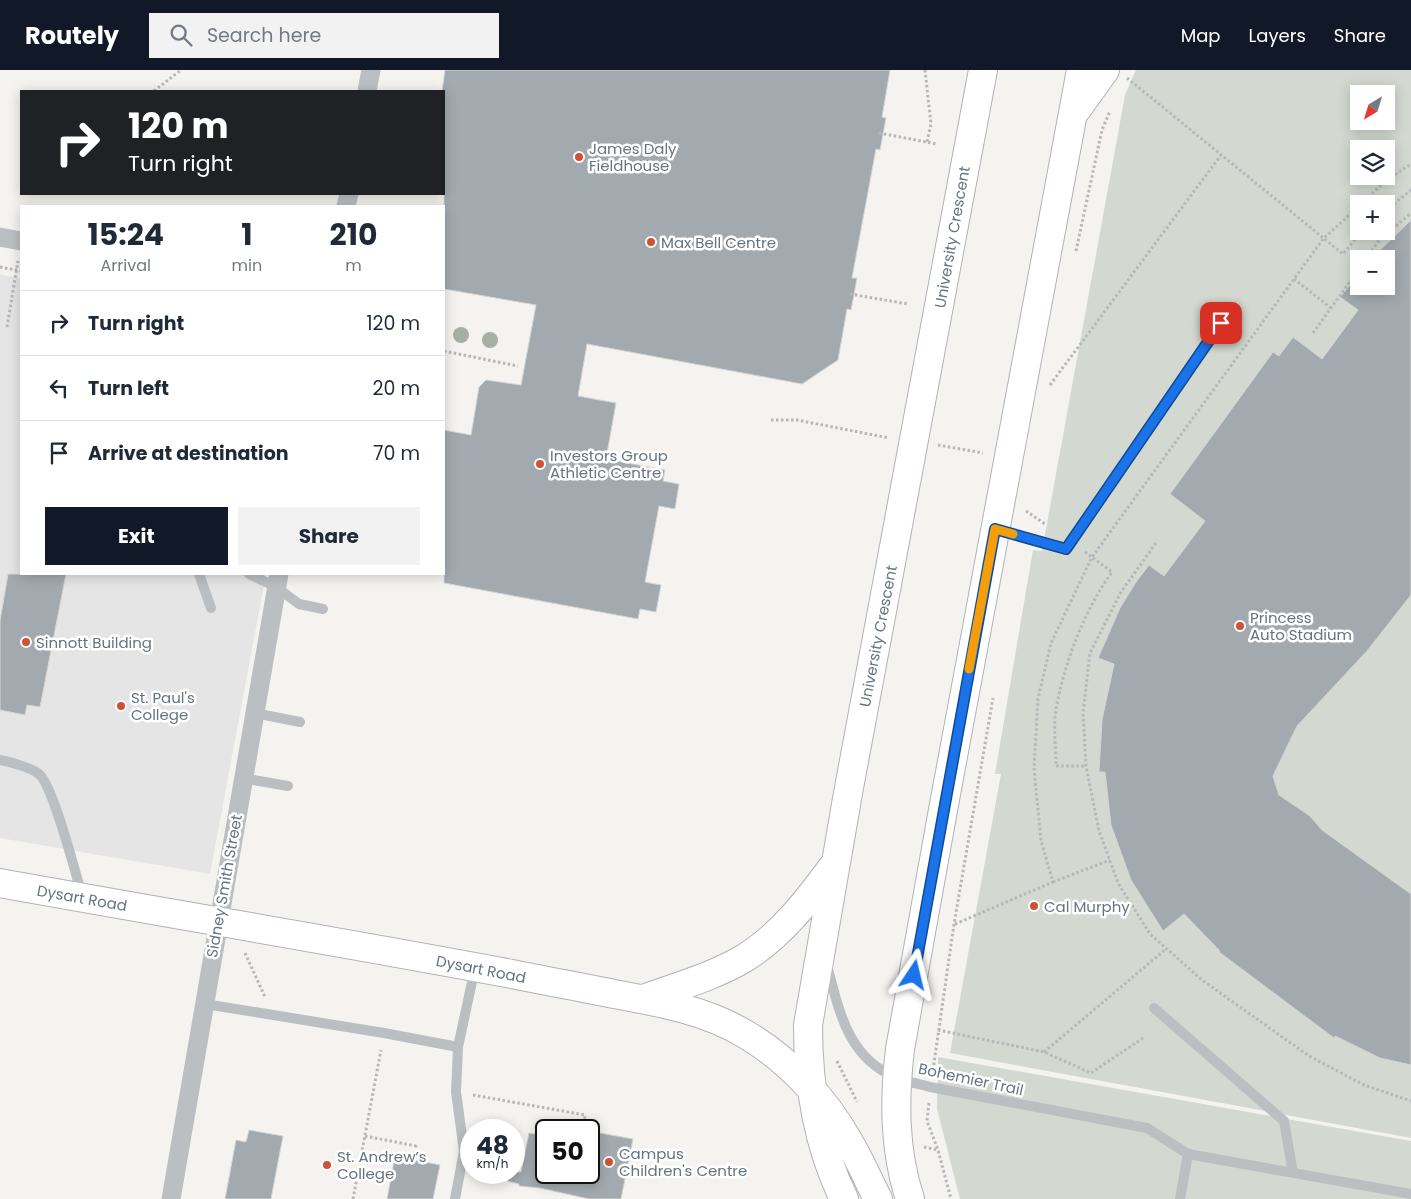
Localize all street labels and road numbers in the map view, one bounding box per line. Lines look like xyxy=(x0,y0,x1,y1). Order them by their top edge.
street label: University Crescent xyxy=(929,164,975,310)
street label: University Crescent xyxy=(854,563,902,709)
street label: Sidney Smith Street xyxy=(201,813,247,959)
street label: Dysart Road xyxy=(35,880,129,916)
street label: Dysart Road xyxy=(434,950,528,988)
street label: Bohemier Trail xyxy=(917,1058,1025,1100)

